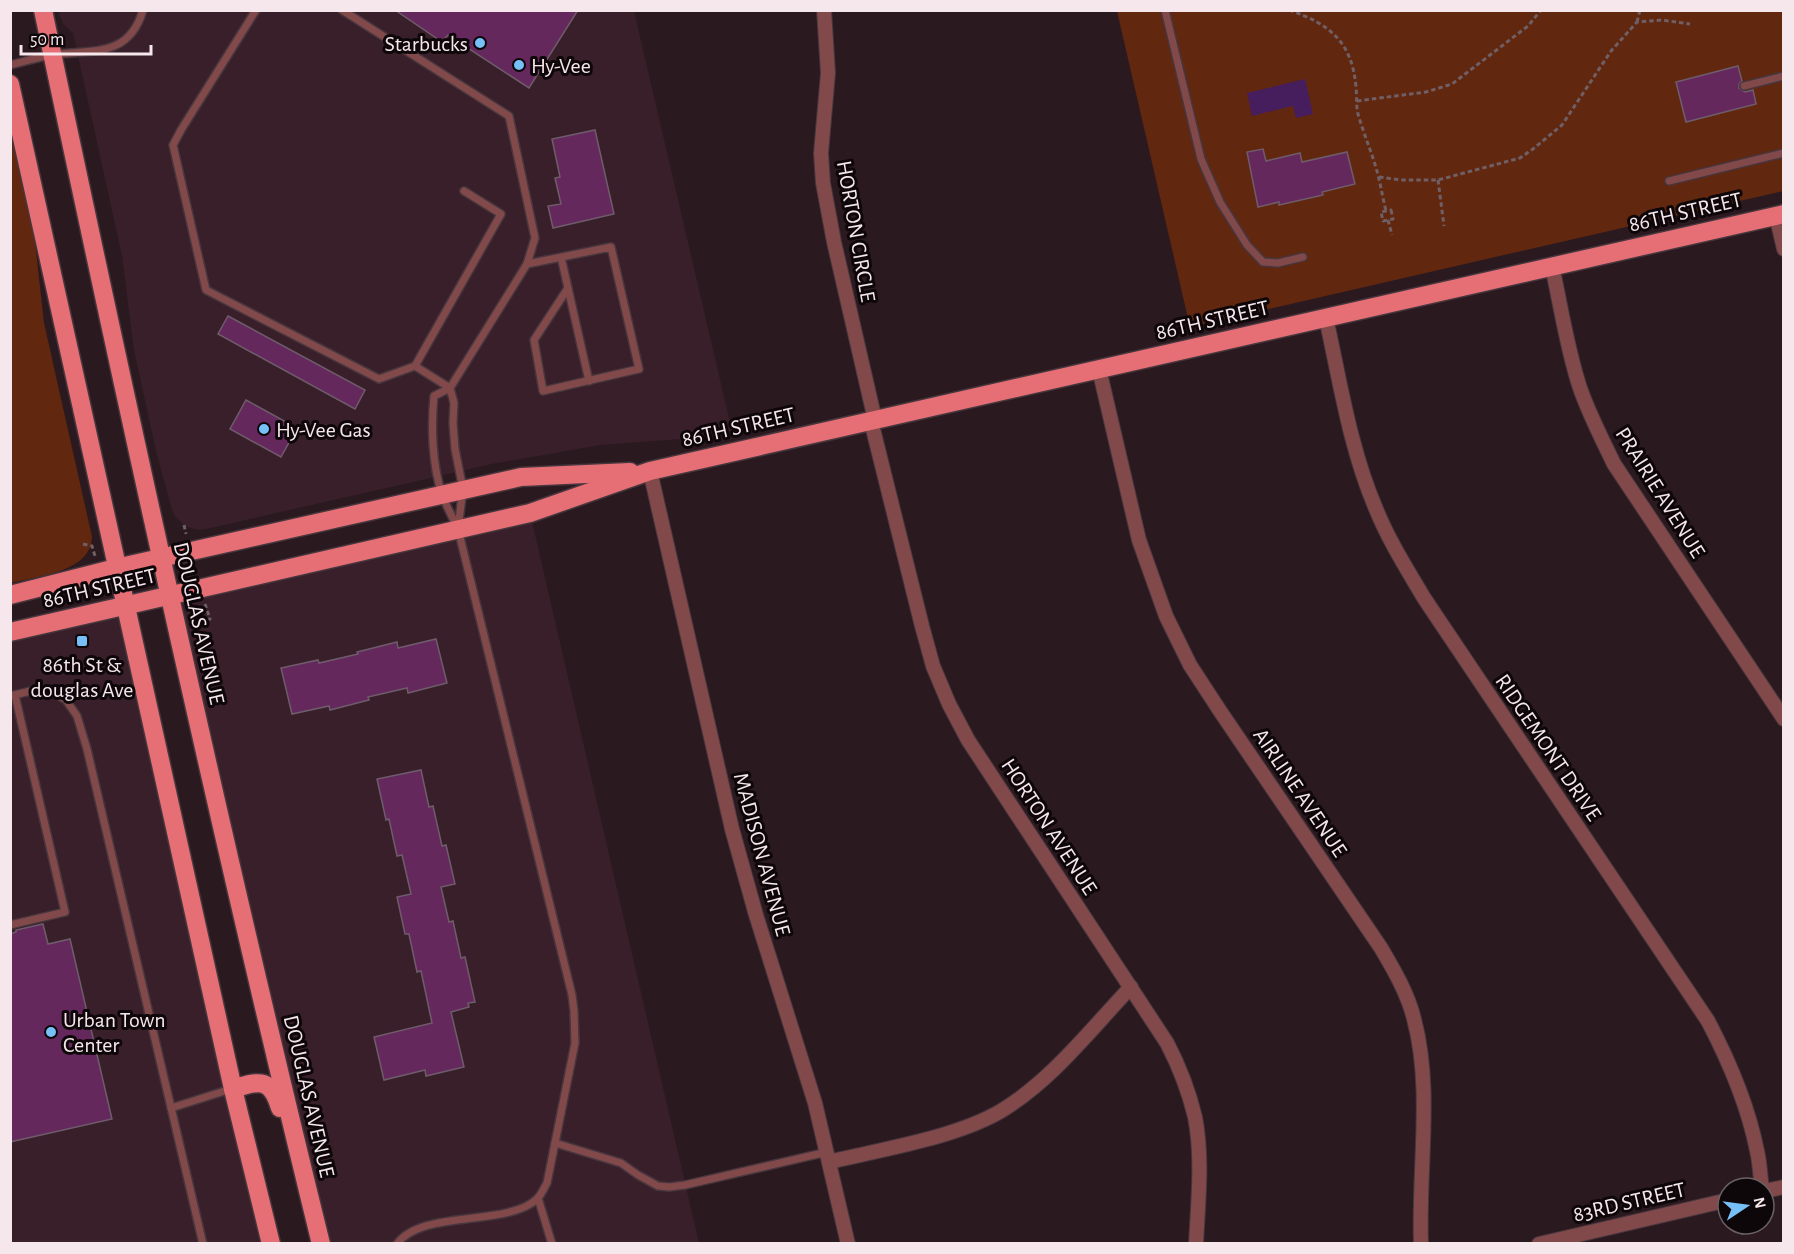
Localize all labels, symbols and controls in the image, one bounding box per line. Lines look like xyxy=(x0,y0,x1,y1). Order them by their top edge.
scale bar xyxy=(21,18,152,56)
text: 50 m xyxy=(30,31,64,49)
place label: Starbucks xyxy=(384,33,468,55)
marker: Starbucks xyxy=(473,36,487,50)
place label: Hy-Vee xyxy=(531,55,591,77)
marker: Hy-Vee xyxy=(512,58,526,72)
street label: HORTON CIRCLE xyxy=(833,159,879,304)
street label: 86TH STREET xyxy=(1627,188,1744,236)
street label: 86TH STREET xyxy=(1154,296,1271,344)
street label: 86TH STREET xyxy=(680,403,797,451)
place label: Hy-Vee Gas xyxy=(276,419,371,441)
marker: Hy-Vee Gas xyxy=(257,422,271,436)
street label: PRAIRIE AVENUE xyxy=(1611,423,1709,562)
street label: DOUGLAS AVENUE xyxy=(170,540,228,707)
street label: 86TH STREET xyxy=(41,564,158,612)
marker: 86th St & douglas Ave xyxy=(75,634,89,648)
place label: 86th St & douglas Ave xyxy=(31,654,133,701)
street label: RIDGEMONT DRIVE xyxy=(1491,670,1605,825)
street label: AIRLINE AVENUE xyxy=(1249,724,1351,861)
street label: HORTON AVENUE xyxy=(997,755,1101,899)
street label: MADISON AVENUE xyxy=(730,770,794,939)
place label: Urban Town Center xyxy=(63,1009,166,1056)
street label: DOUGLAS AVENUE xyxy=(280,1013,338,1180)
marker: Urban Town Center xyxy=(44,1025,58,1039)
north arrow xyxy=(1716,1176,1776,1236)
street label: 83RD STREET xyxy=(1571,1178,1688,1226)
text: N xyxy=(1751,1196,1769,1210)

